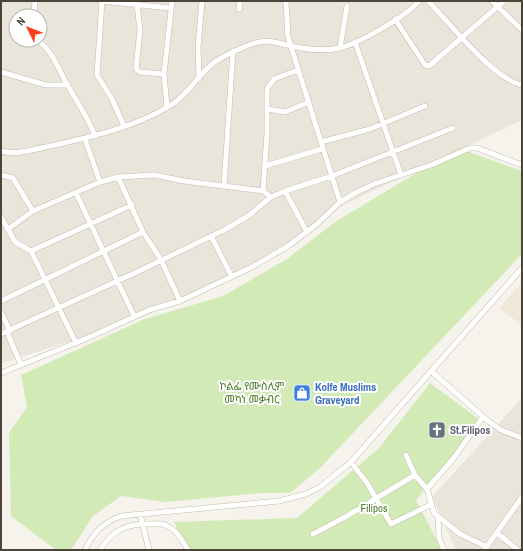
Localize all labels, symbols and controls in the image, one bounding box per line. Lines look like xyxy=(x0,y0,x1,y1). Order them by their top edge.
north arrow xyxy=(8,8,48,48)
text: N xyxy=(13,14,28,28)
park label: ኮልፌ የሙስሊም መካነ መቃብር xyxy=(220,379,285,406)
place label: Kolfe Muslims Graveyard xyxy=(315,380,376,407)
shop icon: Kolfe Muslims Graveyard xyxy=(292,383,312,403)
church icon: St.Filipos xyxy=(427,420,447,440)
place label: St.Filipos xyxy=(450,423,491,437)
park label: Filipos xyxy=(360,501,388,515)

